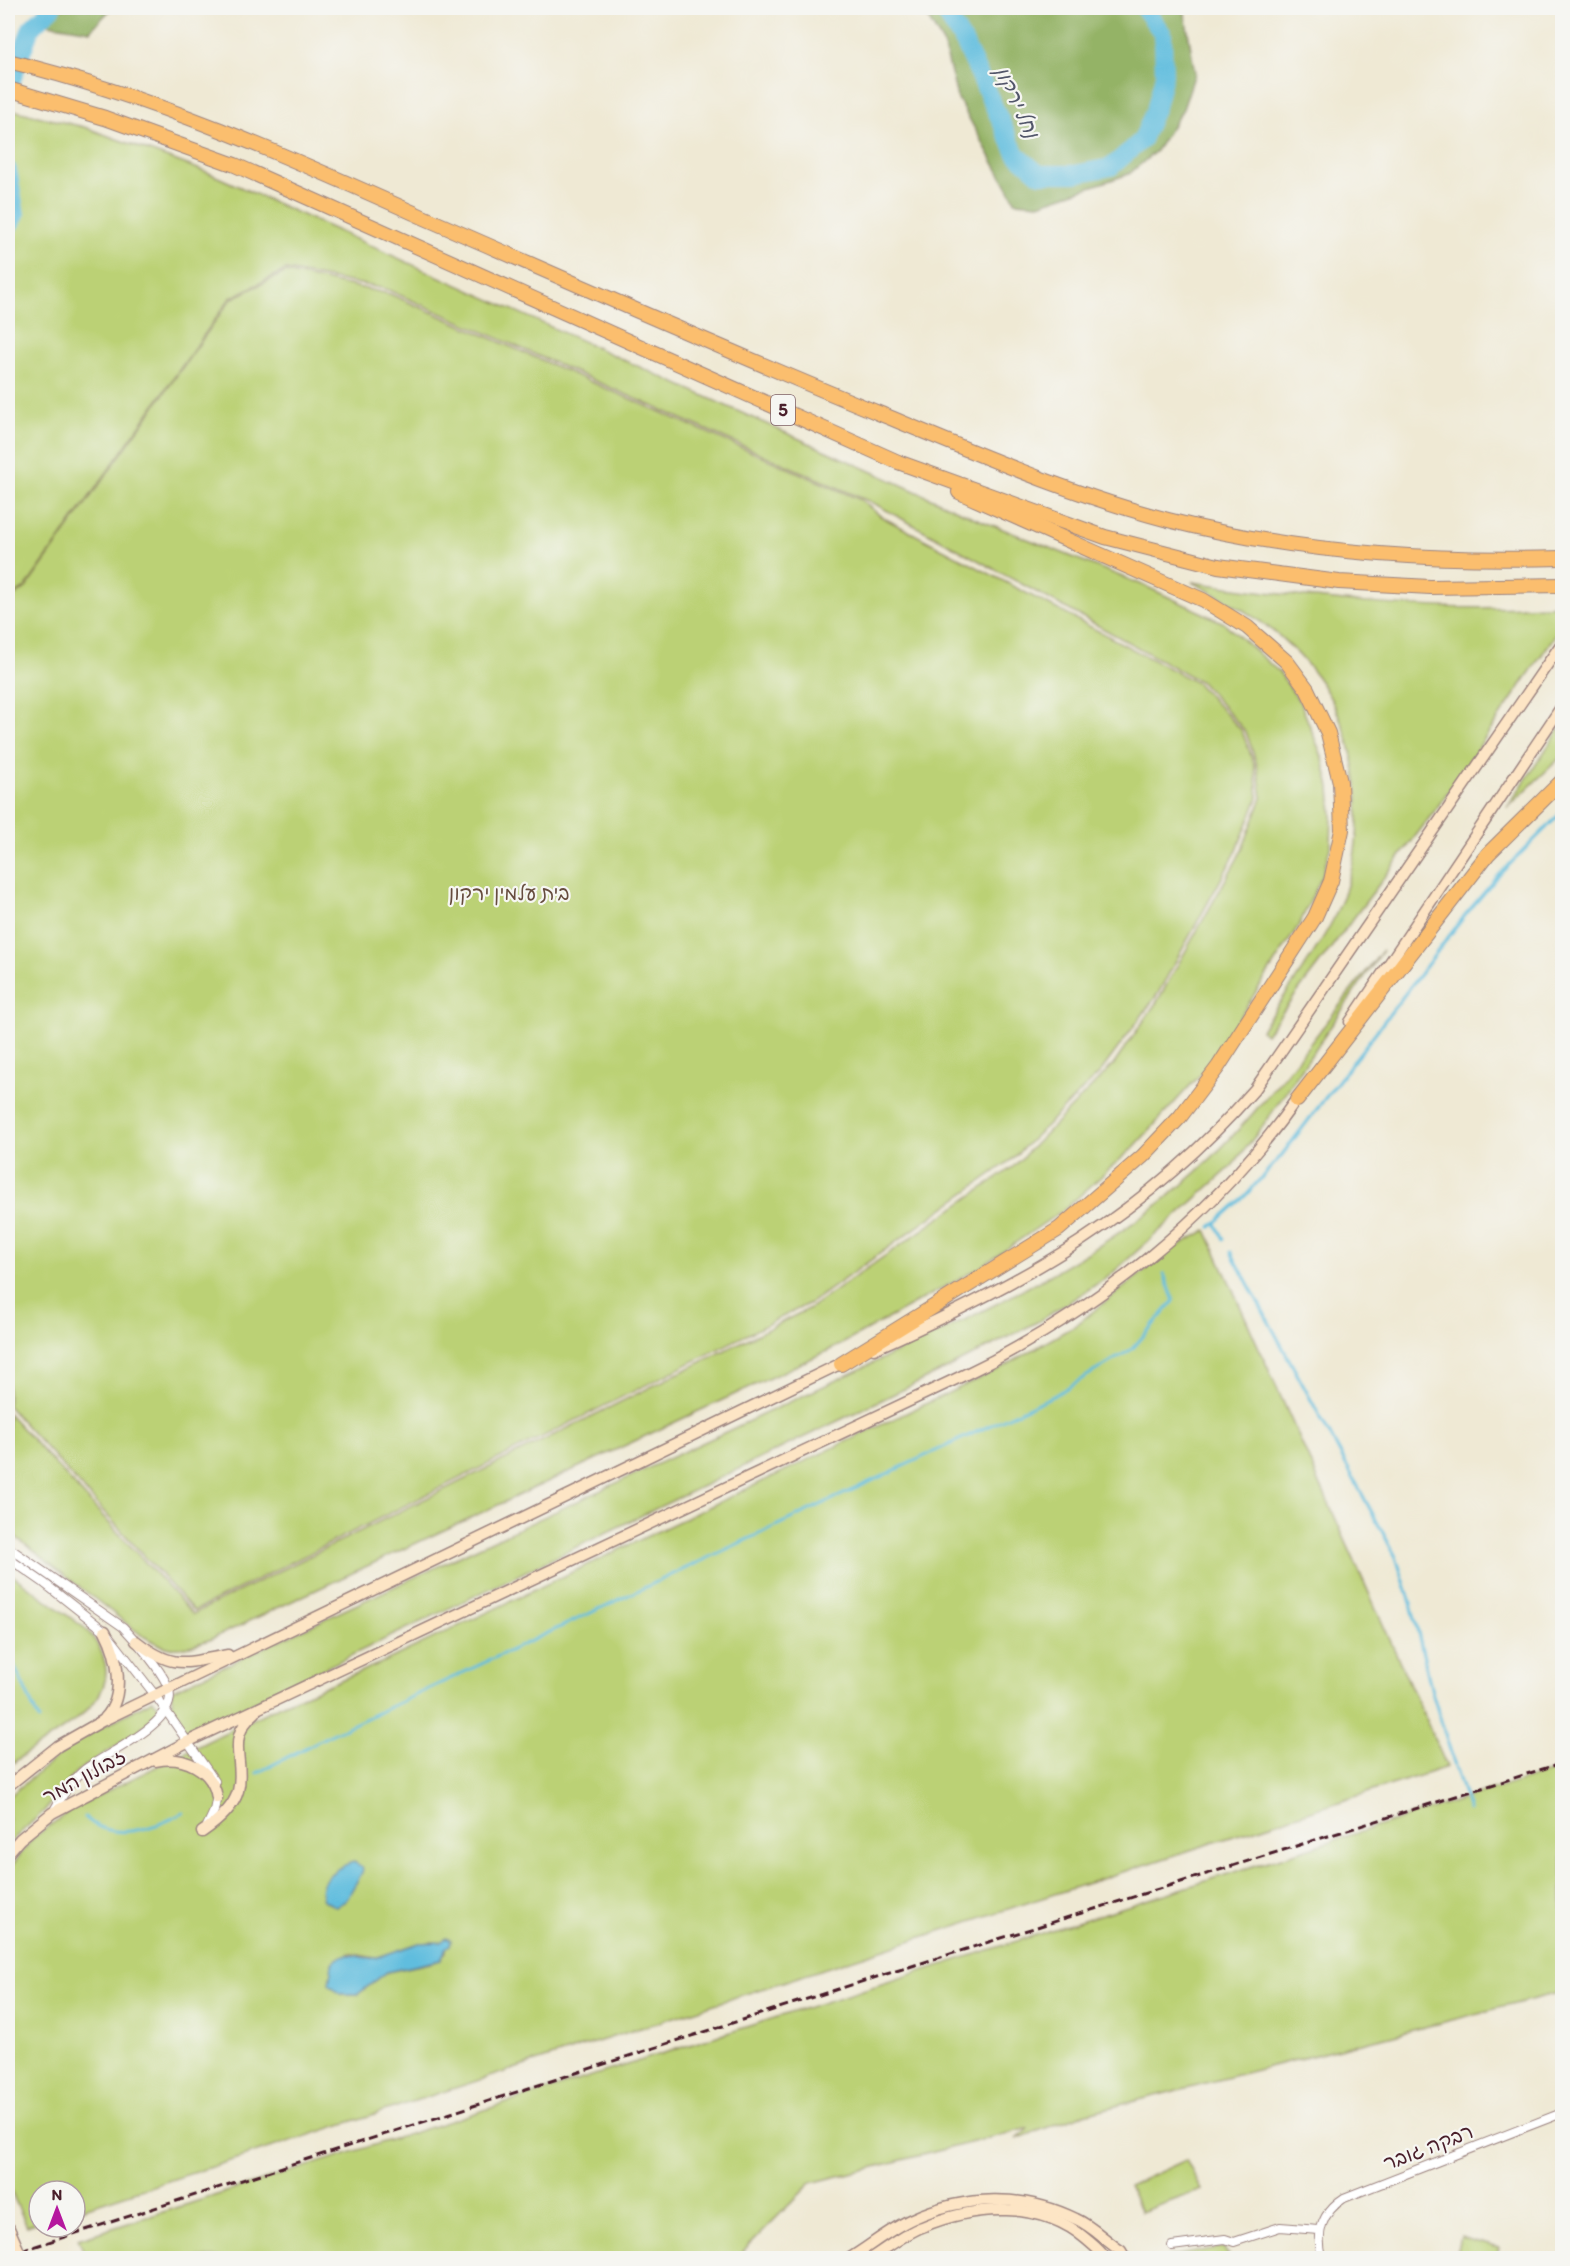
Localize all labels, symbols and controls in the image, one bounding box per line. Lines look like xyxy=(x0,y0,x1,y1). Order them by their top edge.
water label: נחל ירקון xyxy=(989,62,1046,144)
road number: 5 xyxy=(771,395,795,425)
park label: בית עלמין ירקון xyxy=(448,881,570,906)
street label: זבולון המר xyxy=(38,1743,130,1809)
street label: רבקה גובר xyxy=(1380,2119,1476,2175)
north arrow xyxy=(27,2179,87,2239)
text: N xyxy=(52,2185,62,2204)

